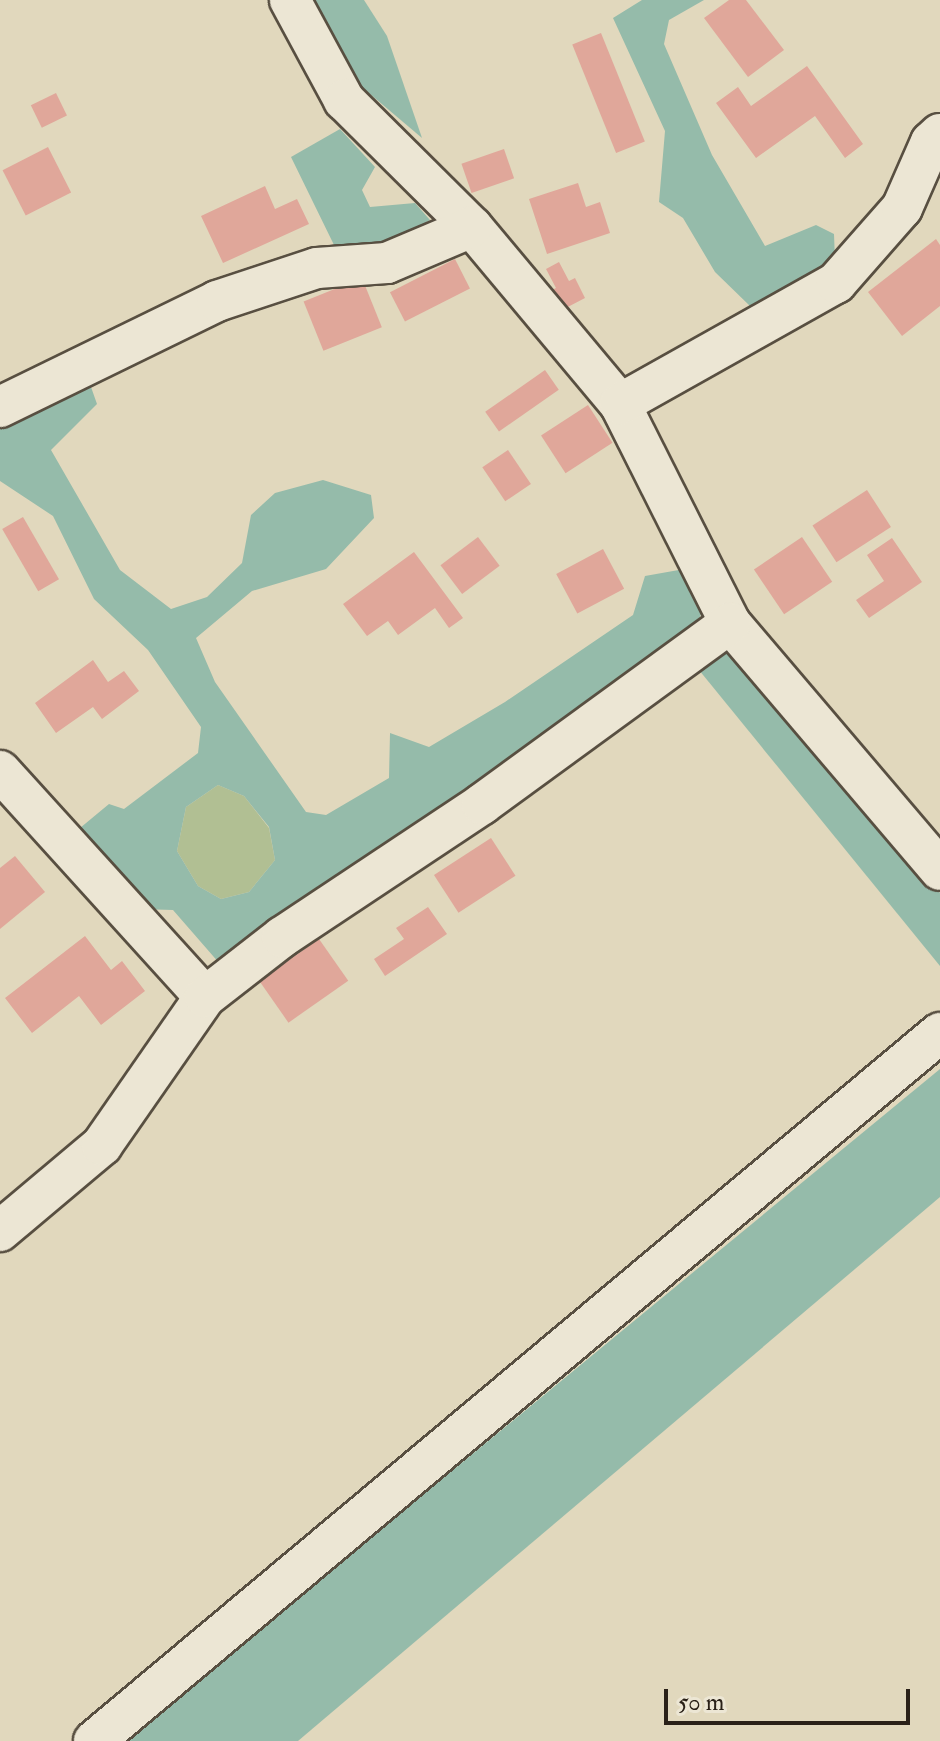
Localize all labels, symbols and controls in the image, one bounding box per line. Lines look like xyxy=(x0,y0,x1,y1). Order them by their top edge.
scale bar xyxy=(668,1673,914,1723)
text: 50 m xyxy=(678,1687,724,1718)

